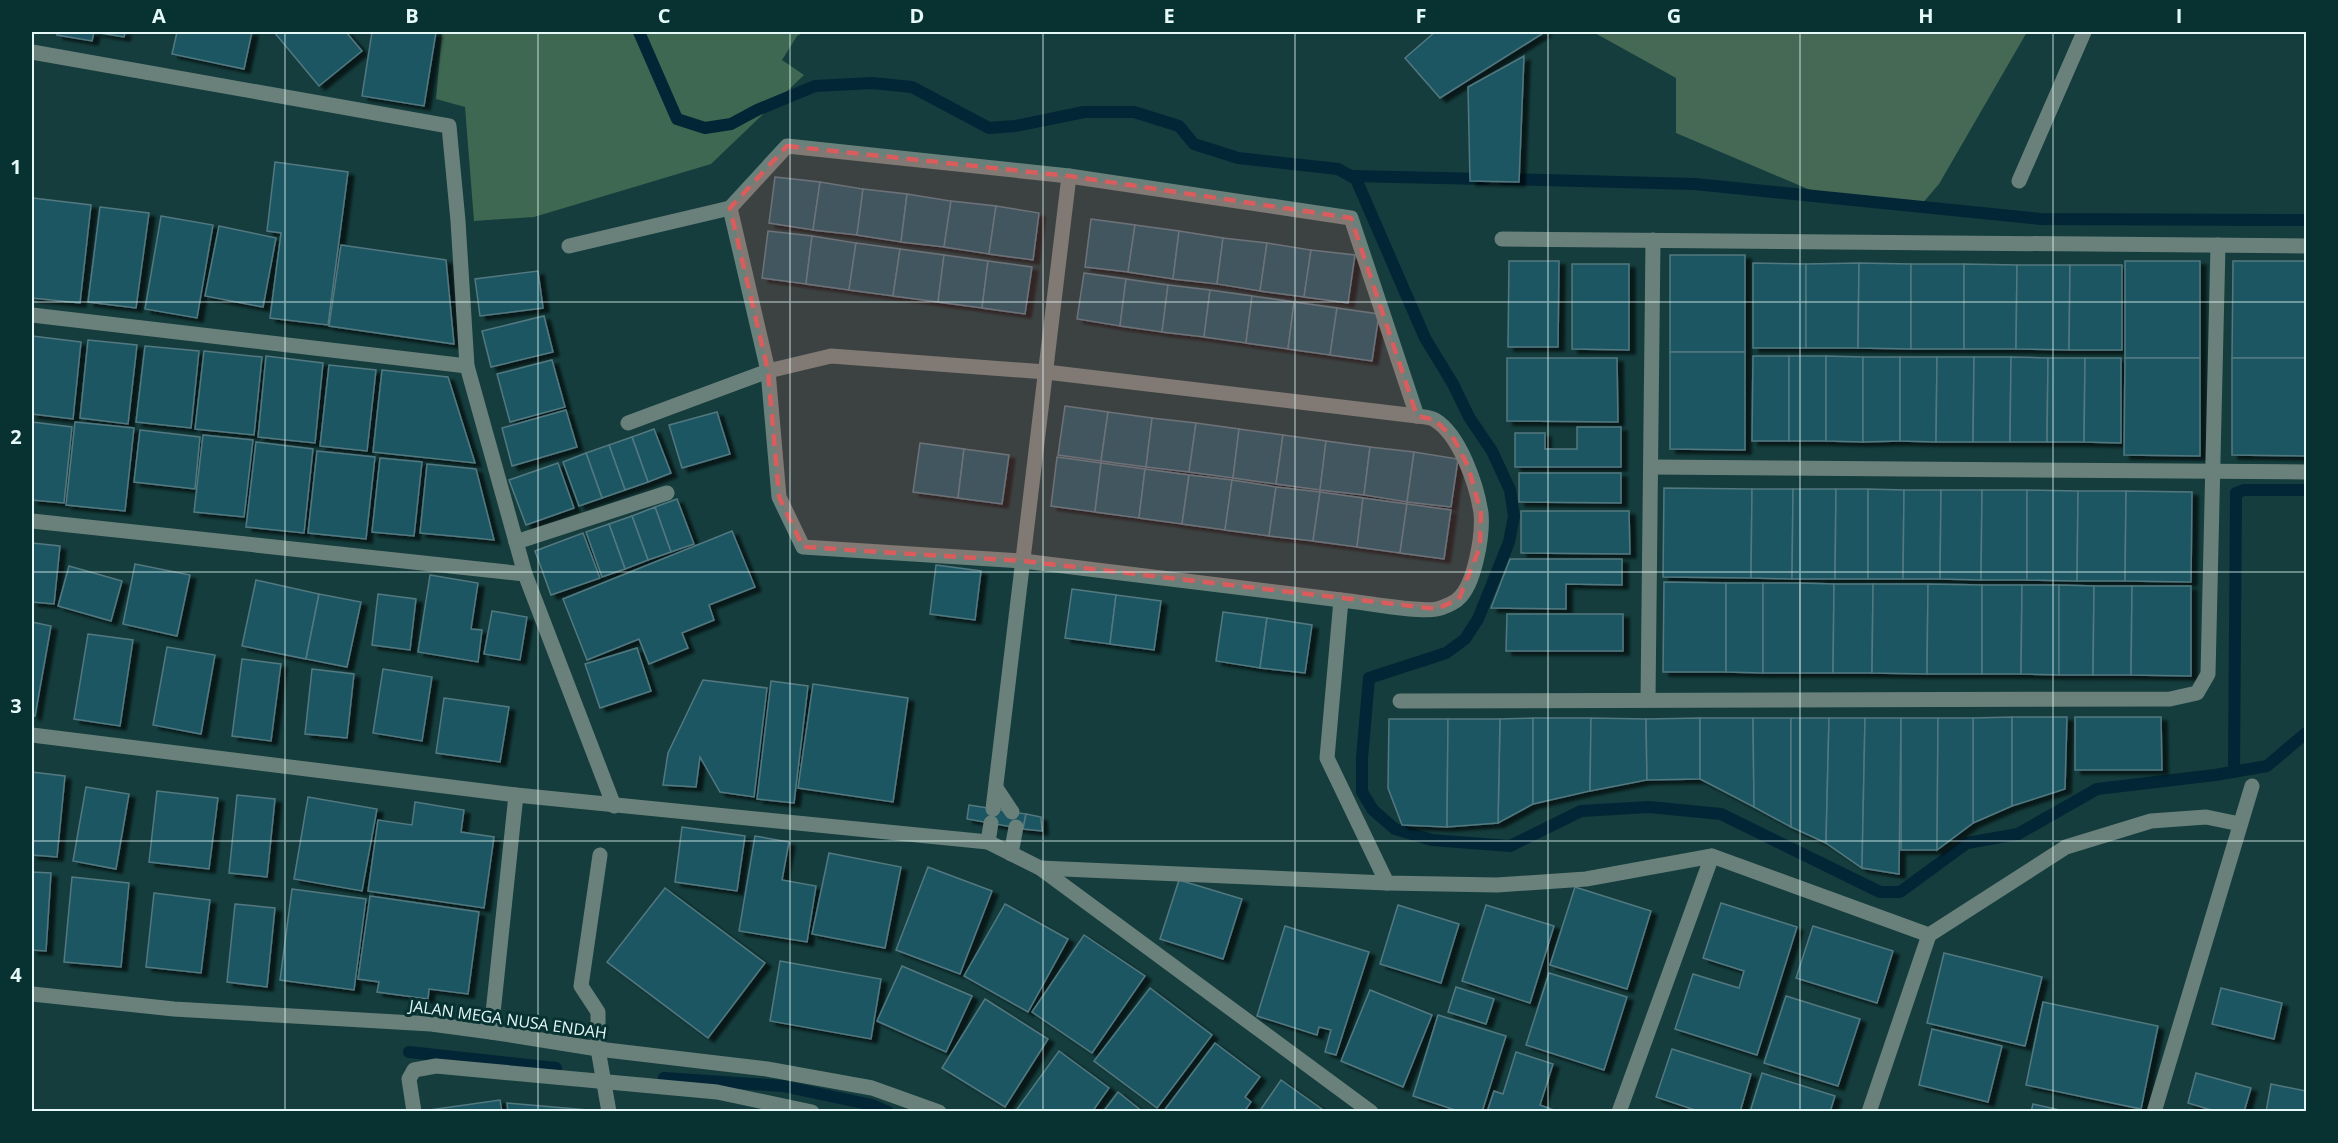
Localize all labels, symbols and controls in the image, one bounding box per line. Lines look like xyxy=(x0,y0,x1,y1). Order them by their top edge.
text: A xyxy=(152,2,166,29)
text: B xyxy=(405,2,419,29)
text: C xyxy=(658,2,671,29)
text: D xyxy=(910,2,924,29)
text: E xyxy=(1163,2,1175,29)
text: F xyxy=(1416,2,1426,29)
text: G xyxy=(1667,2,1681,29)
text: H xyxy=(1918,2,1934,29)
text: I xyxy=(2176,2,2182,29)
text: 1 xyxy=(10,153,22,180)
text: 2 xyxy=(10,423,22,450)
text: 3 xyxy=(10,692,22,719)
text: 4 xyxy=(10,961,22,988)
street label: JALAN MEGA NUSA ENDAH xyxy=(406,994,608,1044)

